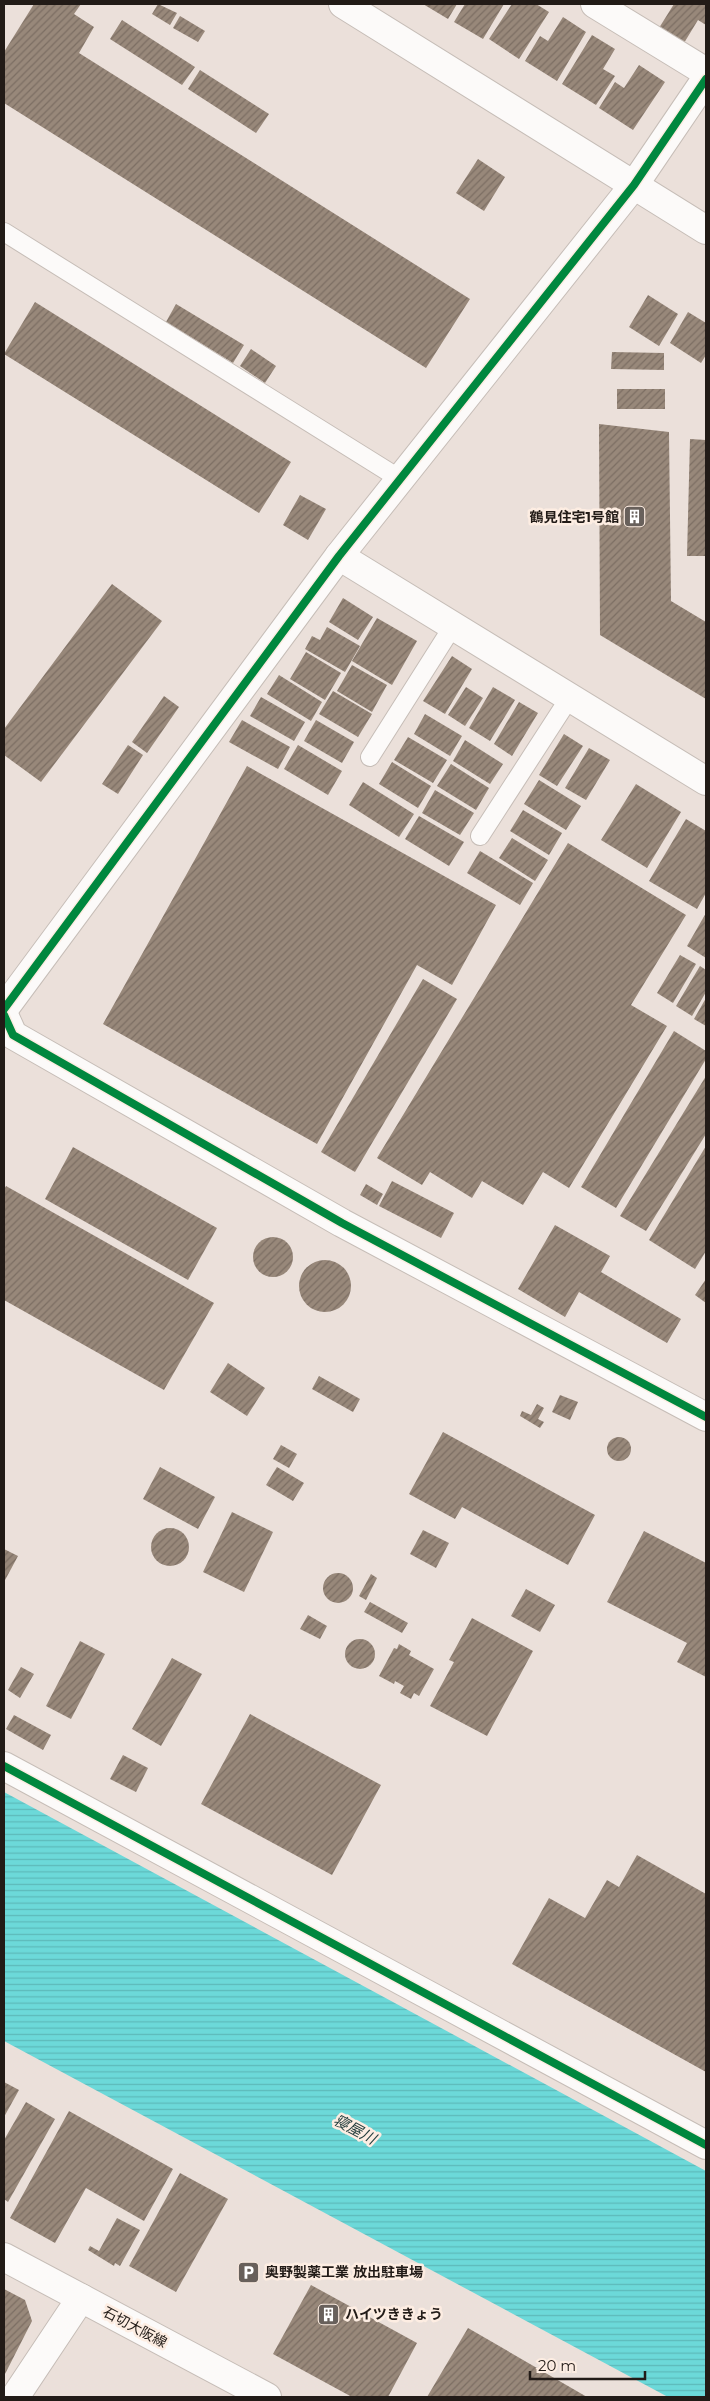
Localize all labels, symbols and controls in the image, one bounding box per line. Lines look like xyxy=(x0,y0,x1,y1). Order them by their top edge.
building icon: 鶴見住宅1号館 xyxy=(623,505,647,529)
place label: 鶴見住宅1号館 xyxy=(530,508,619,526)
water label: 寝屋川 xyxy=(331,2110,381,2149)
parking icon: 奥野製薬工業 放出駐車場 xyxy=(237,2260,261,2284)
place label: 奥野製薬工業 放出駐車場 xyxy=(265,2263,423,2281)
building icon: ハイツききょう xyxy=(317,2302,341,2326)
street label: 石切大阪線 xyxy=(100,2303,170,2351)
place label: ハイツききょう xyxy=(345,2305,443,2323)
scale bar xyxy=(530,2348,645,2380)
text: 20 m xyxy=(538,2356,576,2375)

